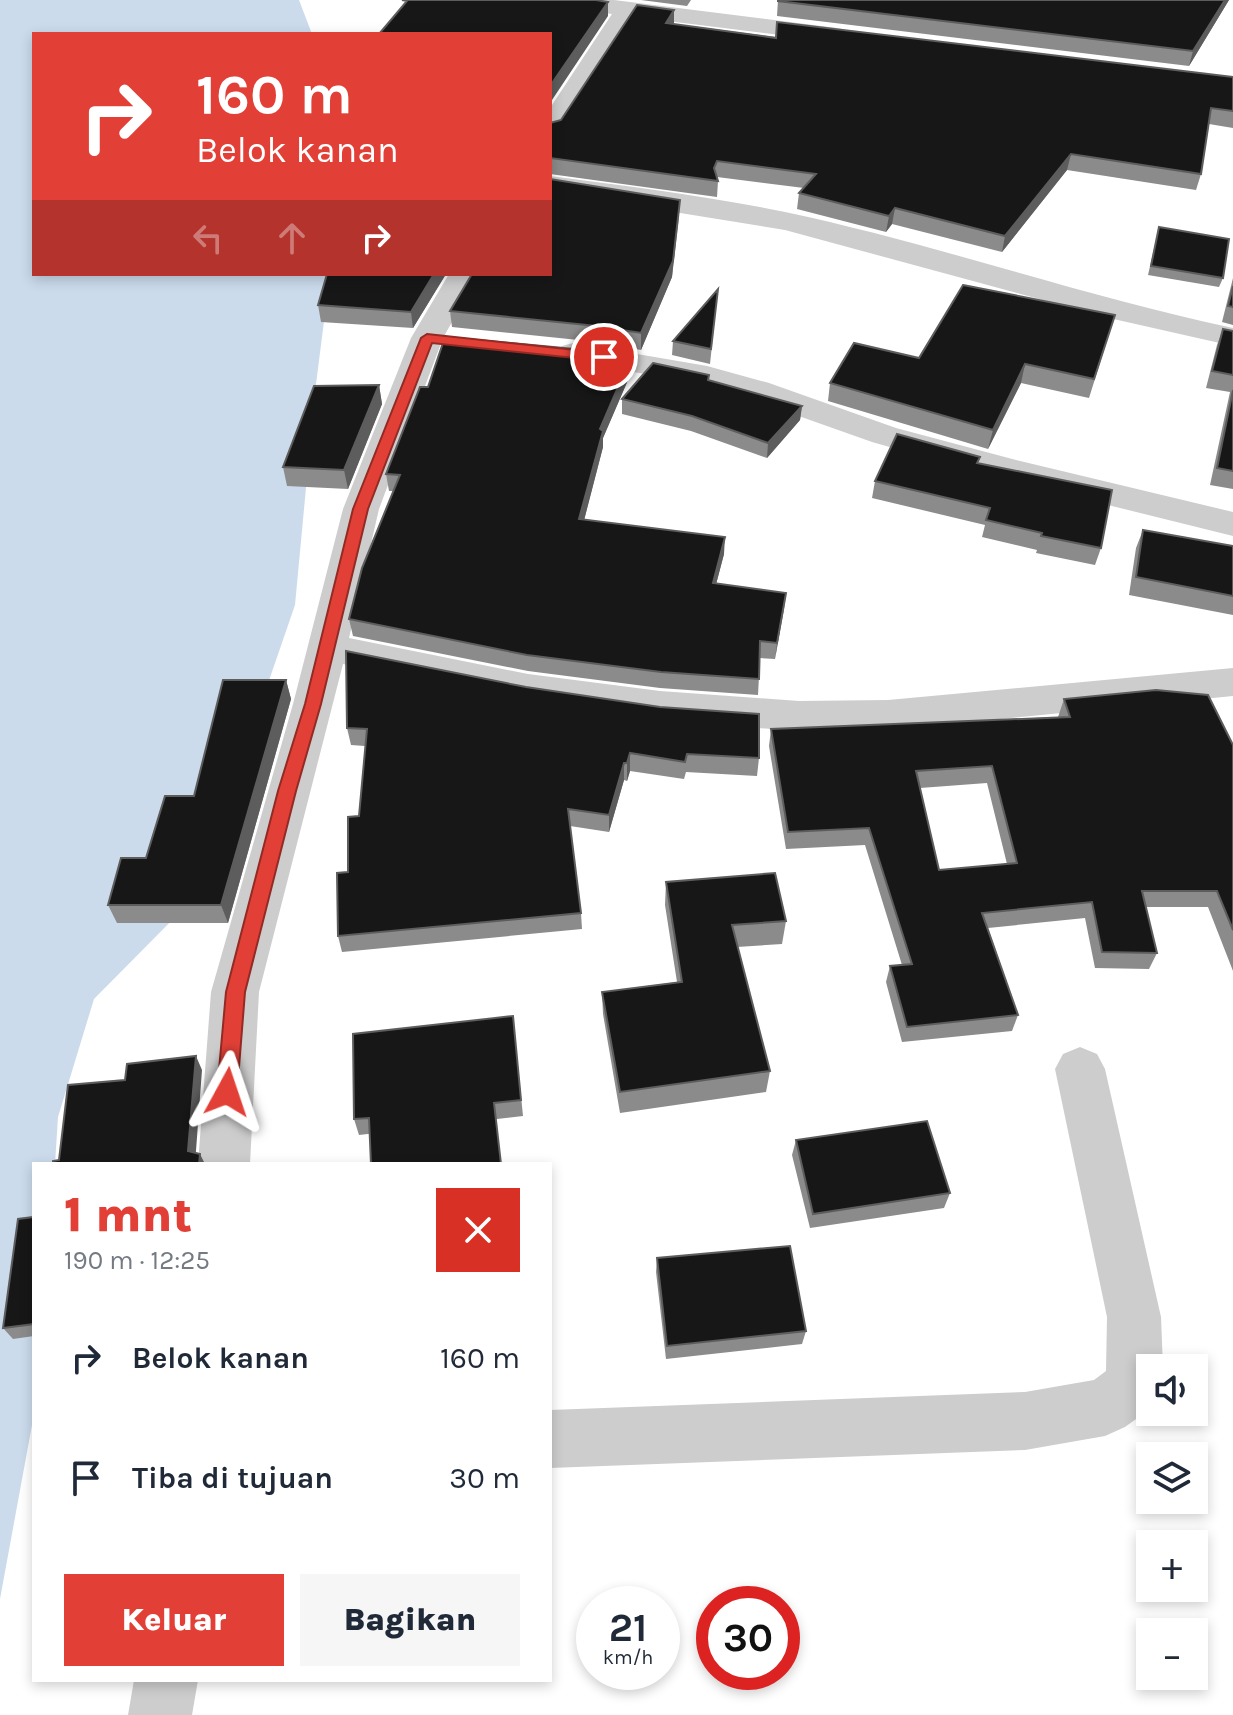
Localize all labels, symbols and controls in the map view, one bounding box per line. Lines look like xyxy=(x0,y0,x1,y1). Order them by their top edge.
text: 160 m xyxy=(196,62,353,127)
icon: right xyxy=(64,64,168,168)
text: Belok kanan xyxy=(196,129,399,171)
icon: left xyxy=(186,216,230,260)
icon: ahead xyxy=(270,216,314,260)
icon: right xyxy=(354,216,398,260)
pin xyxy=(570,323,638,391)
icon: arrive xyxy=(582,335,626,379)
position arrow xyxy=(185,1050,269,1134)
text: 1 mnt xyxy=(64,1187,192,1243)
button: close xyxy=(436,1188,520,1272)
text: 190 m · 12:25 xyxy=(64,1245,210,1276)
icon: right xyxy=(64,1336,108,1380)
text: Belok kanan xyxy=(132,1340,309,1376)
text: 160 m xyxy=(440,1340,520,1376)
map controls xyxy=(1136,1354,1208,1690)
button: sound xyxy=(1136,1354,1208,1426)
button: layers xyxy=(1136,1442,1208,1514)
icon: arrive xyxy=(64,1456,108,1500)
text: Tiba di tujuan xyxy=(132,1460,333,1496)
text: 30 m xyxy=(449,1460,520,1496)
button: + xyxy=(1136,1530,1208,1602)
button: Keluar xyxy=(64,1574,284,1666)
button: Bagikan xyxy=(300,1574,520,1666)
speed limit sign: 30 xyxy=(696,1586,800,1690)
text: 21 xyxy=(609,1604,647,1651)
button: − xyxy=(1136,1618,1208,1690)
text: km/h xyxy=(603,1646,653,1669)

